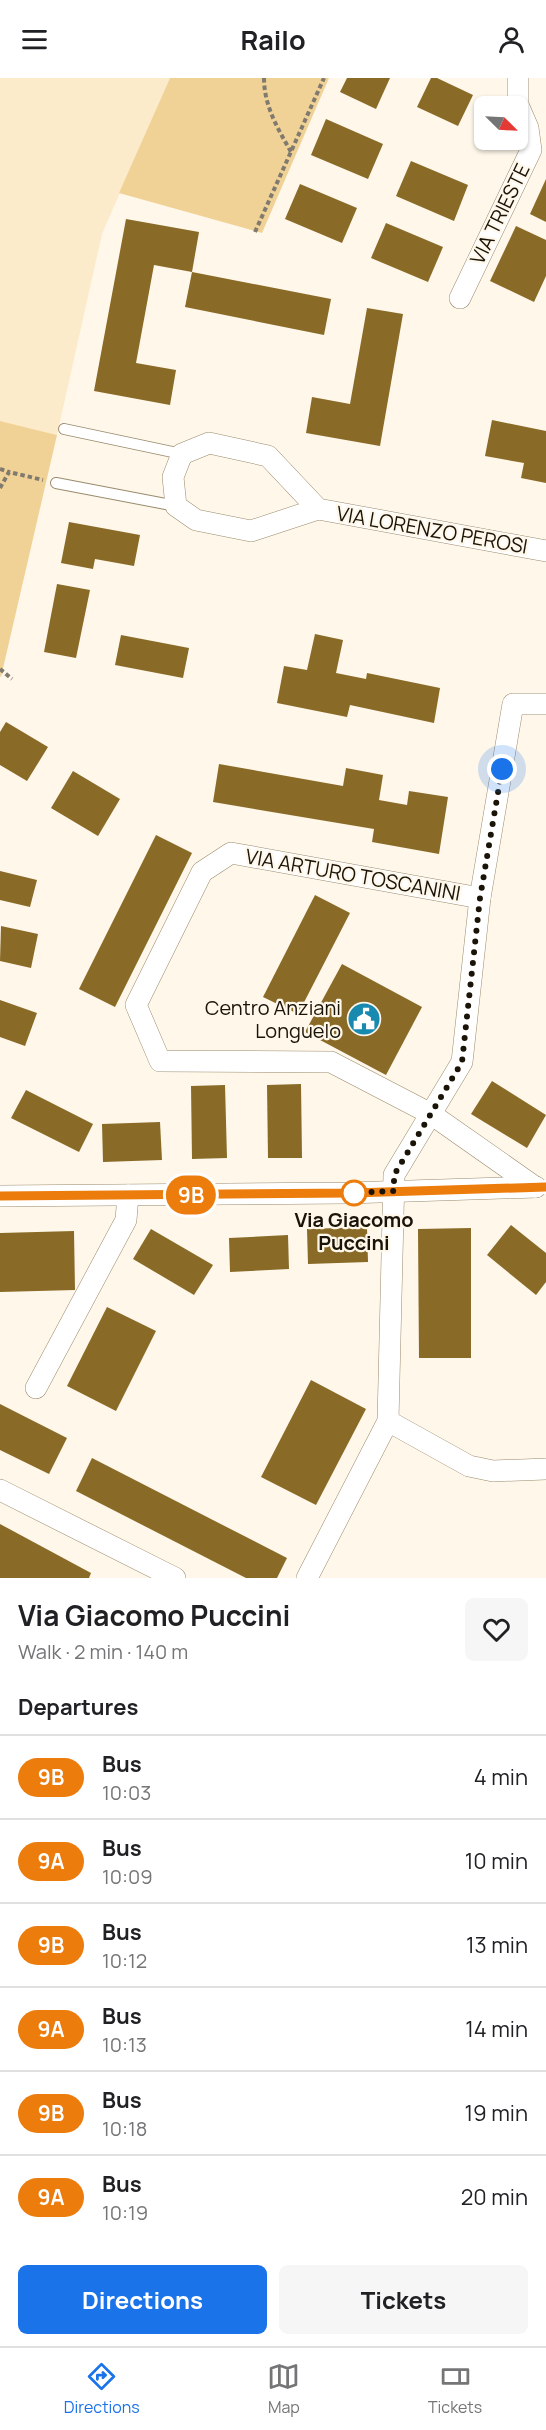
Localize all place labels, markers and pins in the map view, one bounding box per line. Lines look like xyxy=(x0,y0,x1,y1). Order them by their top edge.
place label: Centro Anziani Longuelo xyxy=(205,994,341,1044)
public building icon: Centro Anziani Longuelo xyxy=(346,1001,382,1037)
marker: Via Giacomo Puccini xyxy=(341,1180,367,1206)
place label: Via Giacomo Puccini xyxy=(294,1206,414,1256)

